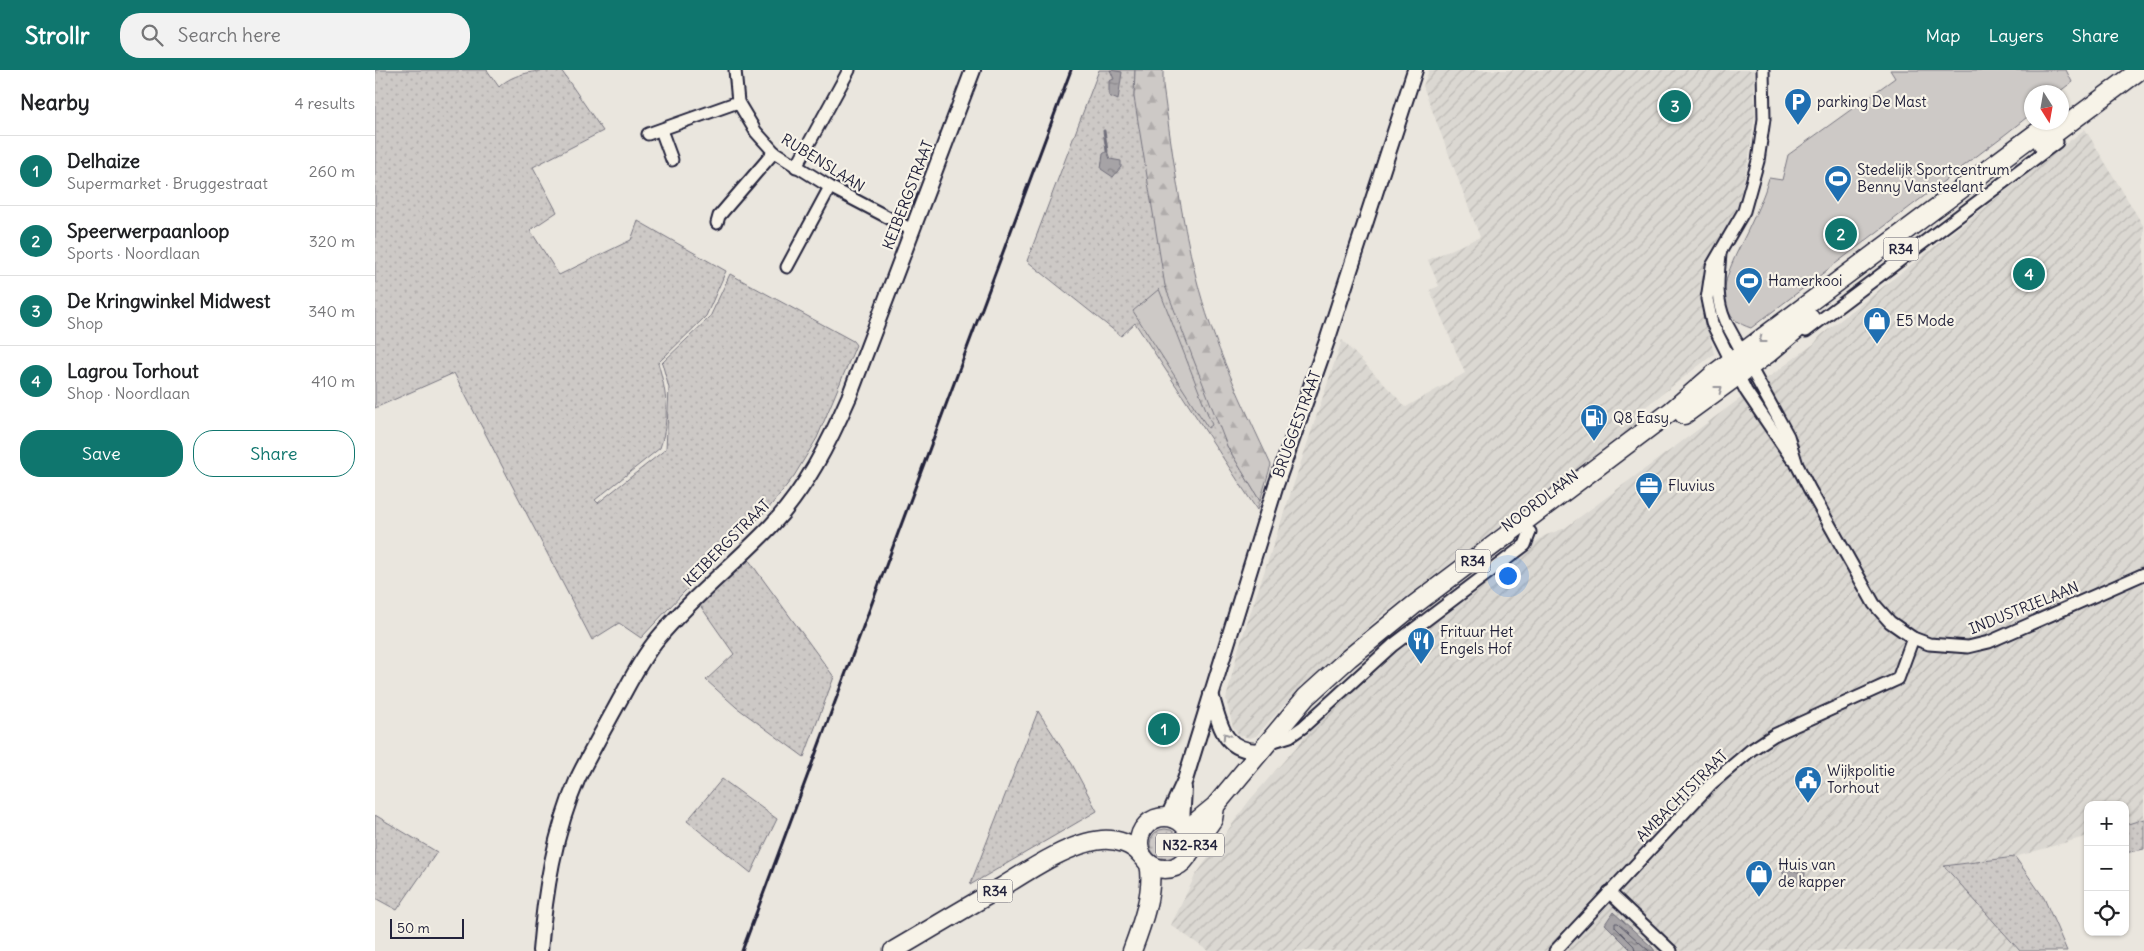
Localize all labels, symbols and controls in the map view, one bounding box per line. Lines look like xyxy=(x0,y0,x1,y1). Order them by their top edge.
search box xyxy=(120,13,470,58)
text: Strollr xyxy=(25,20,90,50)
icon: search xyxy=(138,21,166,49)
text: Search here xyxy=(178,23,281,47)
text: Map xyxy=(1925,24,1960,47)
text: Layers xyxy=(1988,24,2044,47)
text: Share xyxy=(2072,24,2119,47)
north arrow xyxy=(2024,85,2069,130)
pin: 3 xyxy=(1659,87,1691,125)
parking icon: parking De Mast xyxy=(1783,87,1813,126)
text: Nearby xyxy=(20,89,90,116)
place label: parking De Mast xyxy=(1817,92,1927,111)
text: 4 results xyxy=(294,93,355,113)
street label: RUBENSLAAN xyxy=(778,129,869,196)
street label: KEIBERGSTRAAT xyxy=(878,137,937,252)
text: Delhaize xyxy=(67,149,140,173)
place label: Stedelijk Sportcentrum Benny Vansteelant xyxy=(1857,160,2010,196)
text: 1 xyxy=(33,161,39,181)
text: 260 m xyxy=(309,161,355,181)
sports icon: Stedelijk Sportcentrum Benny Vansteelant xyxy=(1823,164,1853,203)
text: Supermarket · Bruggestraat xyxy=(67,173,268,193)
pin: 2 xyxy=(1825,215,1857,253)
text: Speerwerpaanloop xyxy=(67,219,229,243)
text: 2 xyxy=(32,231,40,251)
text: 320 m xyxy=(309,231,355,251)
road number: R34 xyxy=(1883,238,1919,260)
text: Sports · Noordlaan xyxy=(67,243,200,263)
pin: 4 xyxy=(2013,255,2045,293)
sports icon: Hamerkooi xyxy=(1734,266,1764,305)
place label: Hamerkooi xyxy=(1768,271,1842,290)
text: De Kringwinkel Midwest xyxy=(67,289,270,313)
text: 3 xyxy=(31,301,41,321)
text: 340 m xyxy=(308,301,355,321)
shop icon: E5 Mode xyxy=(1862,306,1892,345)
place label: E5 Mode xyxy=(1896,311,1954,330)
text: Shop xyxy=(67,313,103,333)
one-way arrow xyxy=(1759,334,1768,342)
text: Lagrou Torhout xyxy=(67,359,199,383)
street label: BRUGGESTRAAT xyxy=(1268,368,1325,480)
text: 4 xyxy=(31,371,41,391)
text: 410 m xyxy=(311,371,355,391)
text: Shop · Noordlaan xyxy=(67,383,190,403)
one-way arrow xyxy=(1713,386,1723,395)
fuel station icon: Q8 Easy xyxy=(1579,403,1609,442)
place label: Q8 Easy xyxy=(1613,408,1669,427)
button: Save xyxy=(20,430,183,477)
button: Share xyxy=(193,430,355,477)
street label: NOORDLAAN xyxy=(1497,465,1582,536)
office icon: Fluvius xyxy=(1634,471,1664,510)
place label: Fluvius xyxy=(1668,476,1715,495)
street label: KEIBERGSTRAAT xyxy=(679,495,774,590)
road number: R34 xyxy=(1455,550,1491,572)
your location xyxy=(1495,563,1521,589)
street label: INDUSTRIELAAN xyxy=(1966,577,2081,638)
place label: Frituur Het Engels Hof xyxy=(1440,622,1513,658)
restaurant icon: Frituur Het Engels Hof xyxy=(1406,626,1436,665)
pin: 1 xyxy=(1148,710,1180,748)
one-way arrow xyxy=(1223,732,1233,741)
street label: AMBACHTSTRAAT xyxy=(1632,746,1732,845)
place label: Wijkpolitie Torhout xyxy=(1827,761,1895,797)
public building icon: Wijkpolitie Torhout xyxy=(1793,765,1823,804)
map controls xyxy=(2084,801,2129,936)
button: + xyxy=(2084,801,2129,846)
road number: N32-R34 xyxy=(1156,834,1224,856)
button: − xyxy=(2084,846,2129,891)
place label: Huis van de kapper xyxy=(1778,855,1846,891)
shop icon: Huis van de kapper xyxy=(1744,859,1774,898)
road number: R34 xyxy=(977,879,1013,902)
button: locate xyxy=(2084,891,2129,936)
scale bar xyxy=(390,916,464,939)
text: 50 m xyxy=(397,919,430,937)

